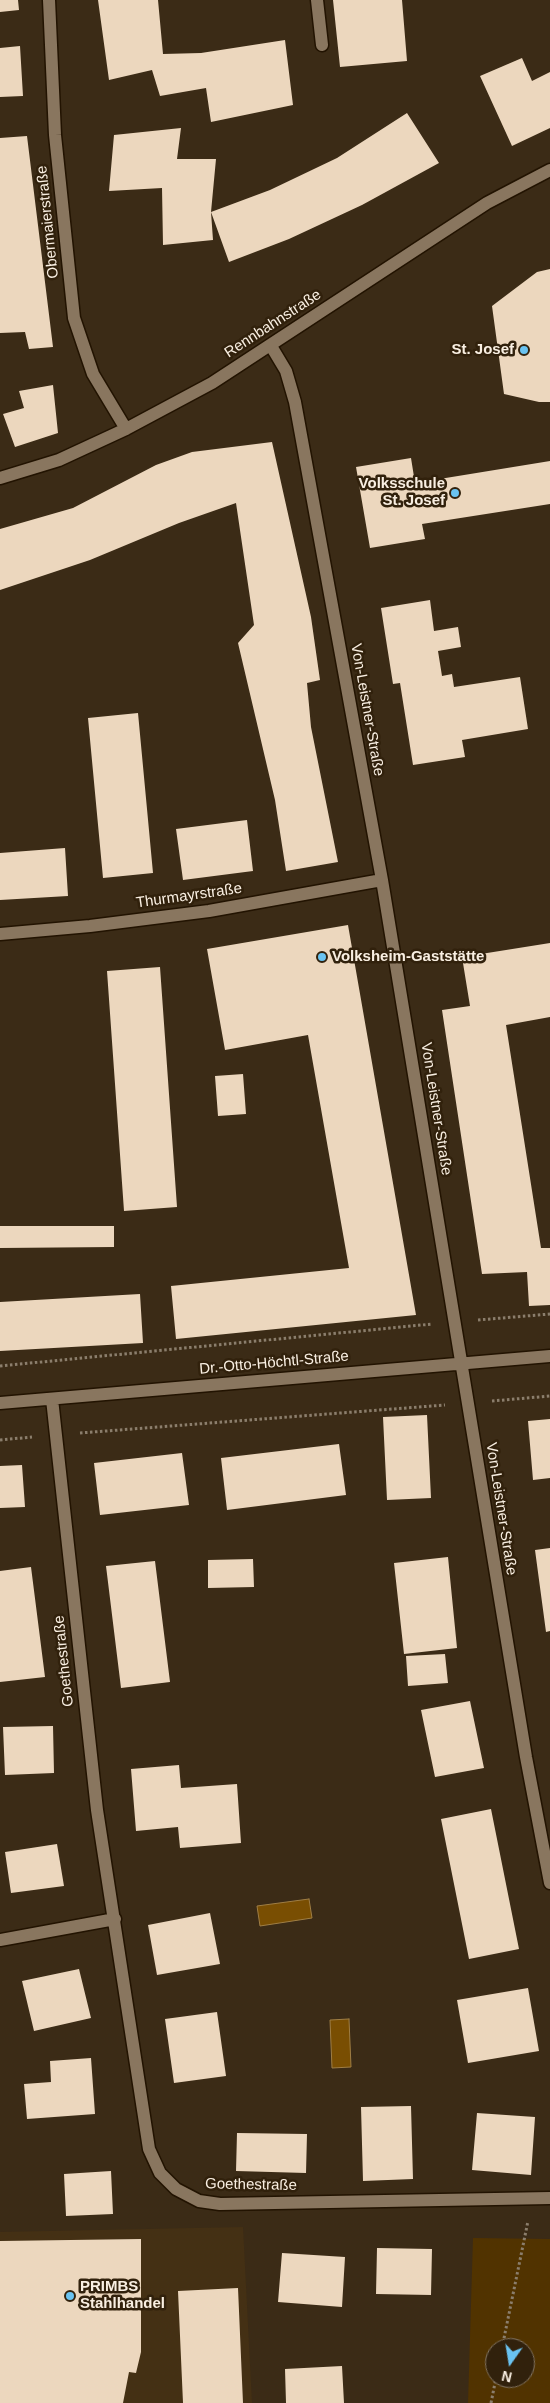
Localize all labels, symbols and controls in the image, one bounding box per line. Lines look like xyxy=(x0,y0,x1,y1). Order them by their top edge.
street label: Obermaierstraße xyxy=(33,165,63,279)
street label: Rennbahnstraße xyxy=(221,286,325,362)
place label: St. Josef xyxy=(451,341,514,359)
marker: St. Josef xyxy=(518,344,530,356)
place label: Volksschule St. Josef xyxy=(359,475,445,510)
marker: Volksschule St. Josef xyxy=(449,487,461,499)
street label: Von-Leistner-Straße xyxy=(346,642,388,778)
street label: Thurmayrstraße xyxy=(135,880,243,912)
place label: Volksheim-Gaststätte xyxy=(332,948,484,966)
marker: Volksheim-Gaststätte xyxy=(316,951,328,963)
street label: Von-Leistner-Straße xyxy=(417,1041,455,1177)
street label: Dr.-Otto-Höchtl-Straße xyxy=(198,1347,350,1379)
street label: Von-Leistner-Straße xyxy=(482,1441,520,1577)
street label: Goethestraße xyxy=(50,1614,78,1708)
street label: Goethestraße xyxy=(205,2175,297,2195)
place label: PRIMBS Stahlhandel xyxy=(80,2278,165,2313)
marker: PRIMBS Stahlhandel xyxy=(64,2290,76,2302)
north arrow xyxy=(485,2338,535,2388)
text: N xyxy=(500,2368,514,2386)

